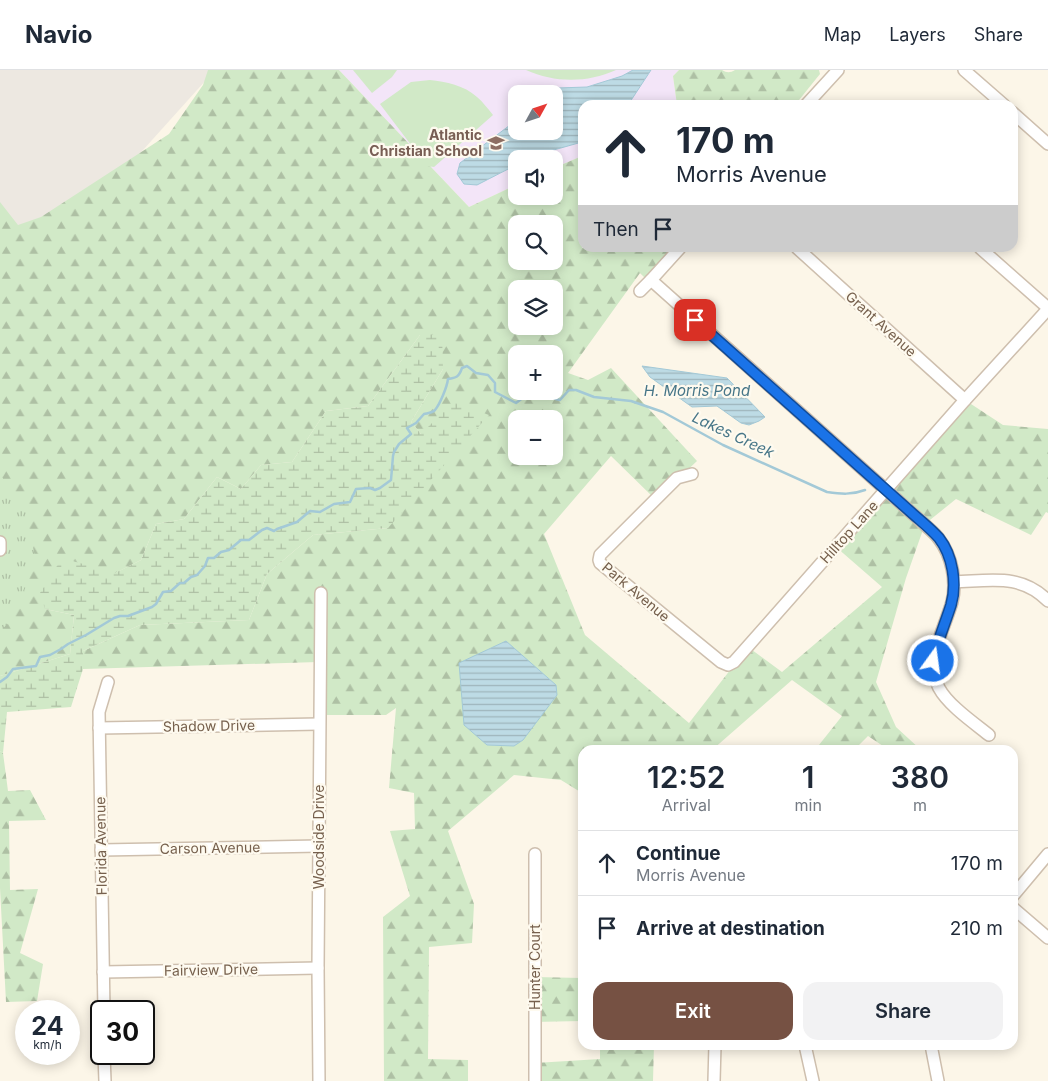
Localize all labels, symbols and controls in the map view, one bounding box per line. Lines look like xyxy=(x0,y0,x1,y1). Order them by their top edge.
text: Navio xyxy=(25,20,92,49)
text: Map xyxy=(824,24,861,45)
text: Layers xyxy=(889,24,946,45)
text: Share xyxy=(974,24,1023,45)
north arrow xyxy=(508,85,562,140)
map controls xyxy=(508,85,563,465)
text: 170 m xyxy=(676,119,775,161)
icon: ahead xyxy=(593,120,658,185)
place label: Atlantic Christian School xyxy=(369,126,482,159)
school or university icon: Atlantic Christian School xyxy=(486,133,506,153)
button: sound xyxy=(508,150,563,205)
text: Morris Avenue xyxy=(676,161,827,187)
button: search xyxy=(508,215,563,270)
icon: arrive xyxy=(649,215,677,243)
text: Then xyxy=(593,218,639,241)
button: layers xyxy=(508,280,563,335)
street label: Grant Avenue xyxy=(842,287,920,360)
pin xyxy=(674,299,716,341)
icon: arrive xyxy=(681,306,709,334)
button: + xyxy=(508,345,563,400)
water label: H. Morris Pond xyxy=(644,381,751,400)
water label: Lakes Creek xyxy=(689,407,778,462)
button: − xyxy=(508,410,563,465)
street label: Hilltop Lane xyxy=(816,497,881,566)
street label: Park Avenue xyxy=(599,558,674,625)
position arrow xyxy=(906,634,958,686)
street label: Shadow Drive xyxy=(163,716,255,735)
text: 12:52 xyxy=(647,759,726,795)
text: 1 xyxy=(802,759,815,795)
text: 380 xyxy=(891,759,949,795)
street label: Woodside Drive xyxy=(310,785,327,889)
text: Arrival xyxy=(662,795,711,815)
text: min xyxy=(795,795,822,815)
text: m xyxy=(913,795,927,815)
street label: Florida Avenue xyxy=(91,797,110,895)
street label: Carson Avenue xyxy=(160,838,260,857)
text: Continue xyxy=(636,842,721,865)
icon: ahead xyxy=(593,849,621,877)
text: 170 m xyxy=(951,852,1003,875)
text: Morris Avenue xyxy=(636,865,746,885)
icon: arrive xyxy=(593,914,621,942)
text: Arrive at destination xyxy=(636,917,825,940)
text: 210 m xyxy=(950,917,1003,940)
street label: Hunter Court xyxy=(526,924,543,1010)
street label: Fairview Drive xyxy=(164,960,258,979)
button: Exit xyxy=(593,982,793,1040)
button: Share xyxy=(803,982,1003,1040)
speed limit sign: 30 xyxy=(90,1000,155,1065)
text: 24 xyxy=(31,1011,64,1041)
text: km/h xyxy=(33,1037,62,1052)

